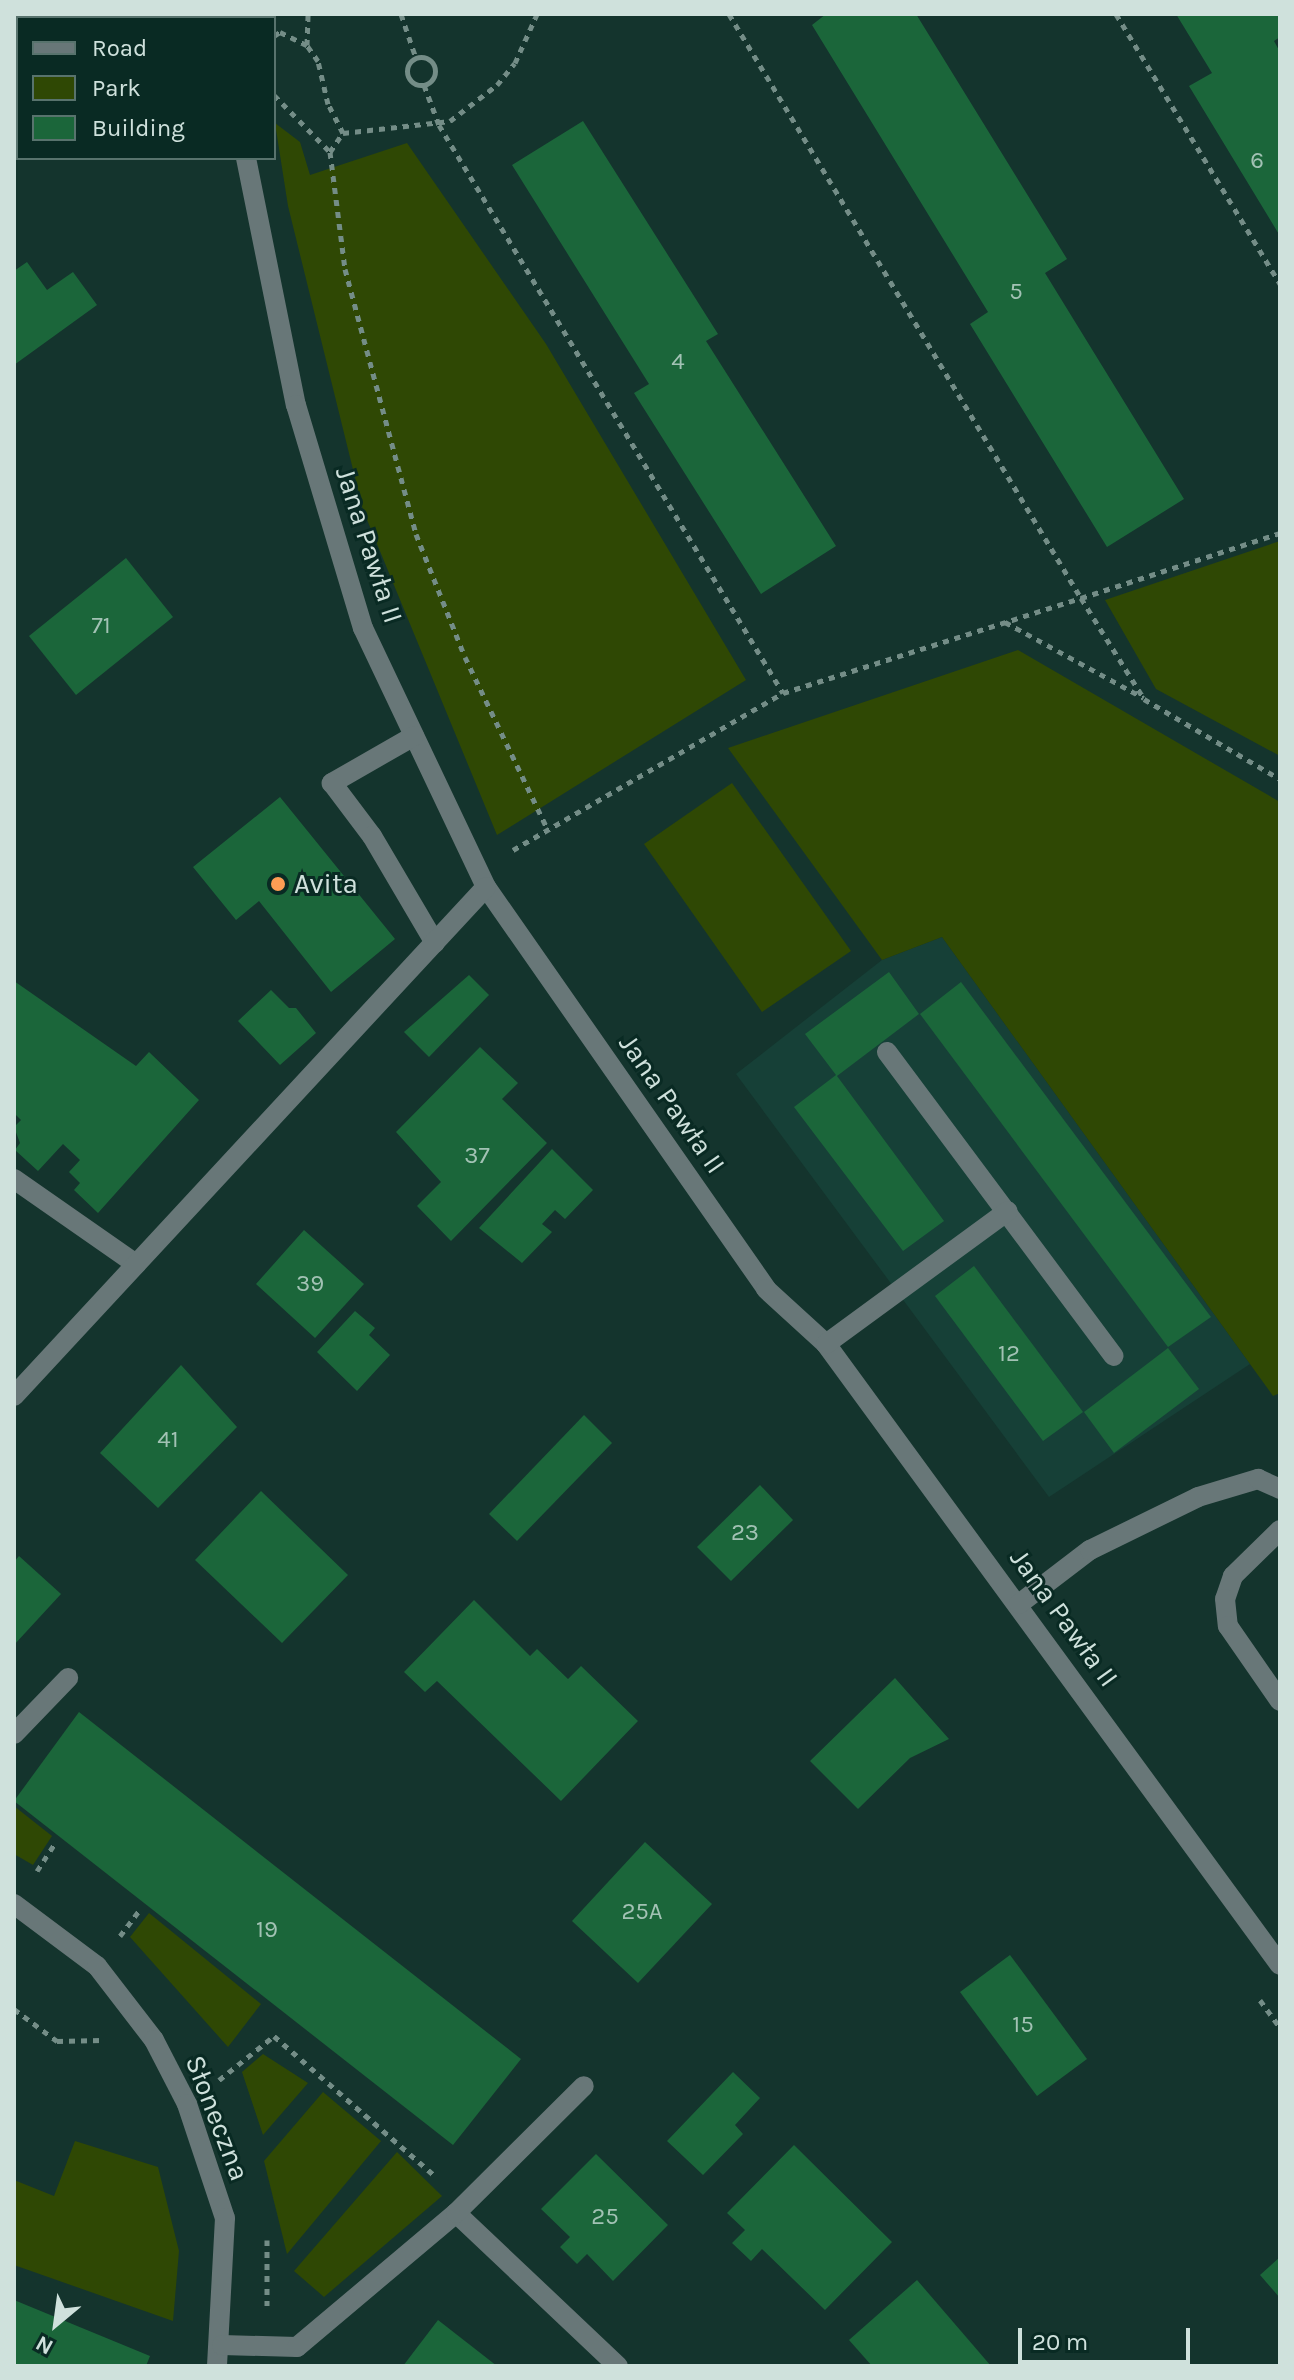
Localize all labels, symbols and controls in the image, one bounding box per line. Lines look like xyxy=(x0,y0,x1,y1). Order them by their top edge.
legend xyxy=(16,16,276,160)
text: Road xyxy=(92,34,147,62)
text: Park xyxy=(92,74,141,102)
text: Building xyxy=(92,114,185,142)
house number: 6 xyxy=(1250,147,1264,175)
house number: 5 xyxy=(1009,278,1023,306)
house number: 4 xyxy=(671,348,685,376)
street label: Jana Pawła II xyxy=(328,463,410,627)
house number: 71 xyxy=(91,612,111,640)
place label: Avita xyxy=(294,867,358,901)
marker: Avita xyxy=(269,875,287,893)
street label: Jana Pawła II xyxy=(612,1028,732,1180)
house number: 37 xyxy=(464,1142,490,1170)
house number: 39 xyxy=(296,1270,324,1298)
house number: 12 xyxy=(998,1340,1020,1368)
house number: 41 xyxy=(157,1426,179,1454)
house number: 23 xyxy=(731,1519,759,1547)
street label: Jana Pawła II xyxy=(1003,1542,1125,1694)
house number: 25A xyxy=(621,1898,663,1926)
house number: 19 xyxy=(256,1916,278,1944)
house number: 15 xyxy=(1012,2011,1034,2039)
street label: Słoneczna xyxy=(178,2051,256,2185)
house number: 25 xyxy=(591,2203,619,2231)
north arrow xyxy=(16,2284,96,2364)
scale bar xyxy=(1022,2312,1194,2362)
text: 20 m xyxy=(1032,2328,1088,2356)
text: N xyxy=(31,2330,58,2360)

